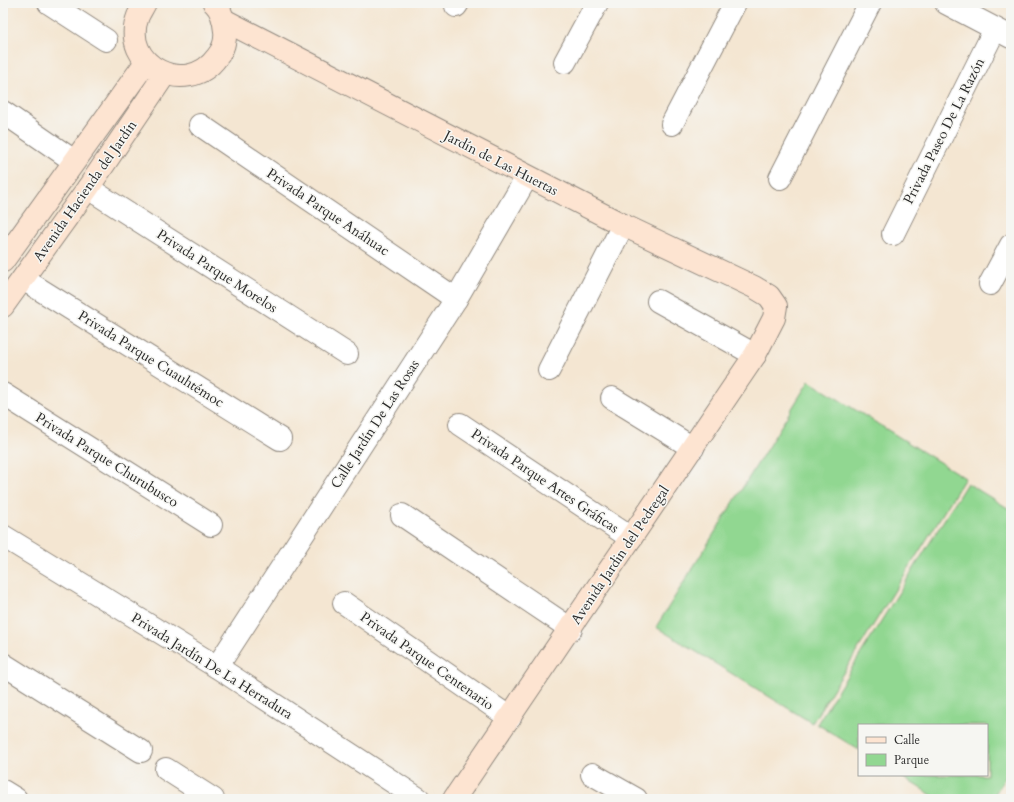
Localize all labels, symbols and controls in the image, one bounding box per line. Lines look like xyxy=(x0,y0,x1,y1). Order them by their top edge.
street label: Privada Paseo De La Razón xyxy=(899,55,989,207)
street label: Avenida Hacienda del Jardín xyxy=(29,116,141,265)
street label: Jardín de Las Huertas xyxy=(439,125,562,200)
street label: Privada Parque Anáhuac xyxy=(263,164,393,260)
street label: Privada Parque Morelos xyxy=(153,225,281,317)
street label: Privada Parque Cuauhtémoc xyxy=(74,306,228,412)
street label: Calle Jardín De Las Rosas xyxy=(326,356,424,492)
street label: Privada Parque Churubusco xyxy=(32,408,182,512)
street label: Privada Parque Artes Gráficas xyxy=(468,424,623,538)
street label: Avenida Jardin del Pedregal xyxy=(566,481,674,628)
street label: Privada Jardín De La Herradura xyxy=(128,608,296,724)
street label: Privada Parque Centenario xyxy=(356,608,498,715)
legend xyxy=(858,724,988,776)
text: Calle xyxy=(894,732,920,748)
text: Parque xyxy=(894,752,929,768)

